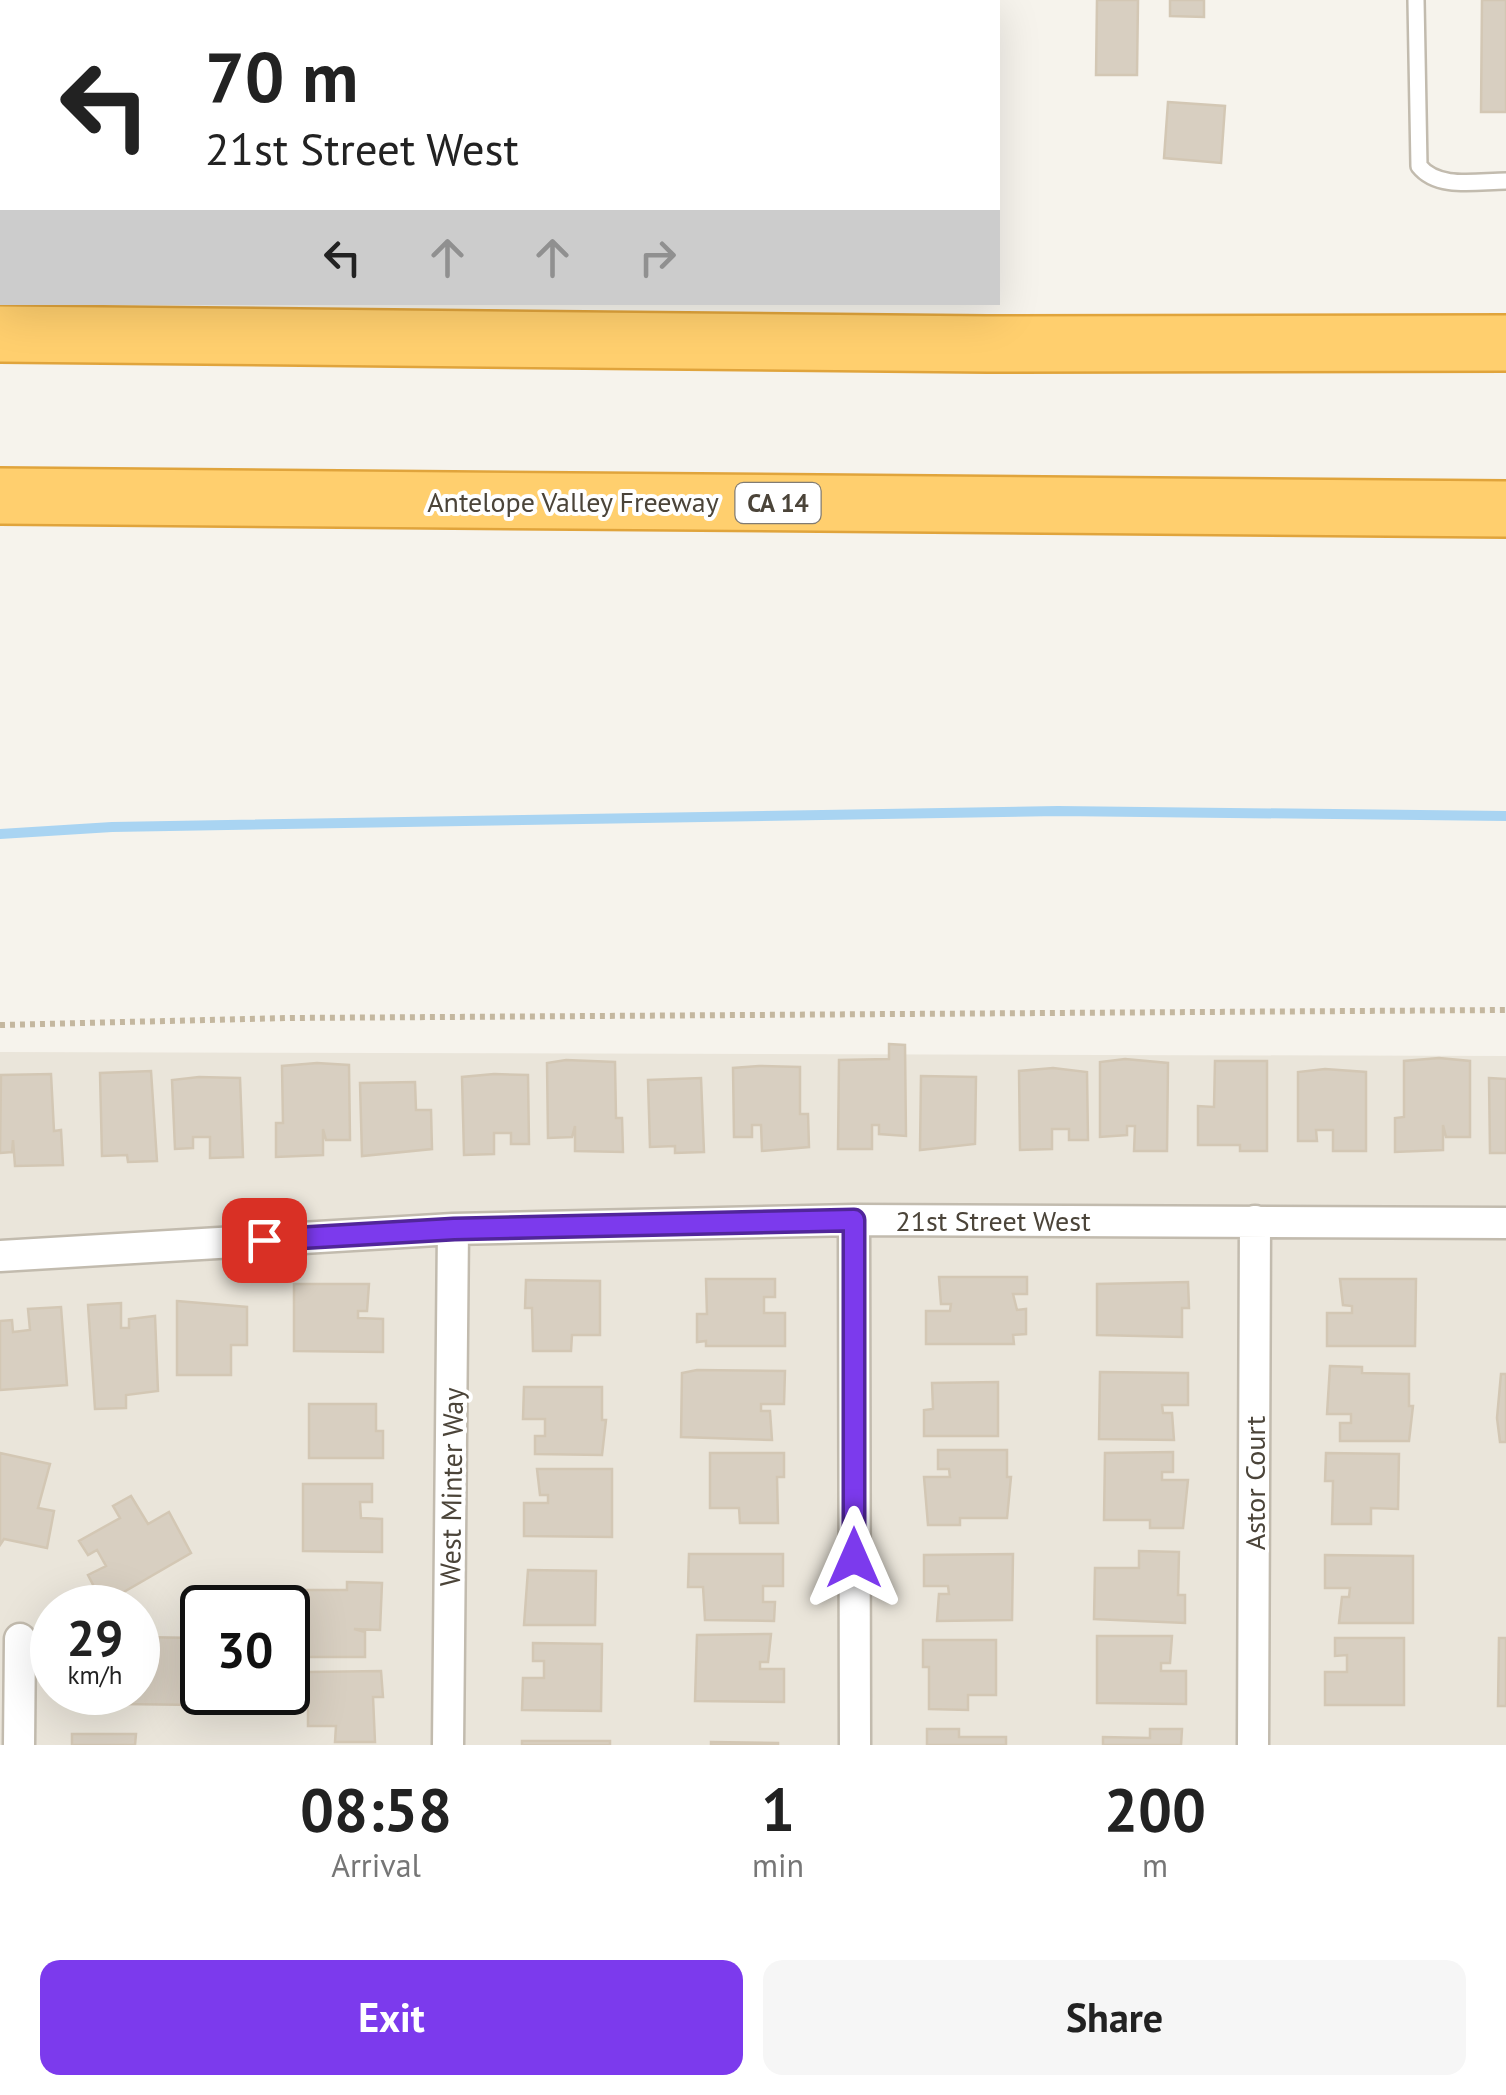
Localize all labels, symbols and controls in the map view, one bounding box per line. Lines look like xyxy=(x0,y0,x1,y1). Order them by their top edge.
text: 70 m xyxy=(205,31,358,121)
icon: left xyxy=(40,40,170,170)
text: 21st Street West xyxy=(205,119,519,177)
icon: left xyxy=(315,230,370,285)
icon: ahead xyxy=(420,230,475,285)
icon: ahead xyxy=(525,230,580,285)
icon: right xyxy=(630,230,685,285)
street label: Antelope Valley Freeway xyxy=(427,483,719,520)
road number: CA 14 xyxy=(736,483,820,523)
pin xyxy=(222,1198,307,1283)
street label: 21st Street West xyxy=(895,1202,1091,1239)
icon: arrive xyxy=(237,1213,292,1268)
street label: West Minter Way xyxy=(431,1387,471,1587)
street label: Astor Court xyxy=(1236,1415,1273,1550)
position arrow xyxy=(802,1506,906,1610)
speed limit sign: 30 xyxy=(180,1585,310,1715)
text: 29 xyxy=(67,1605,123,1670)
text: km/h xyxy=(68,1659,122,1691)
text: 08:58 xyxy=(300,1770,452,1848)
text: 1 xyxy=(761,1770,795,1848)
text: 200 xyxy=(1104,1770,1206,1848)
text: Arrival xyxy=(331,1844,421,1886)
text: min xyxy=(752,1844,804,1886)
text: m xyxy=(1142,1844,1168,1886)
button: Exit xyxy=(40,1960,743,2075)
button: Share xyxy=(763,1960,1466,2075)

